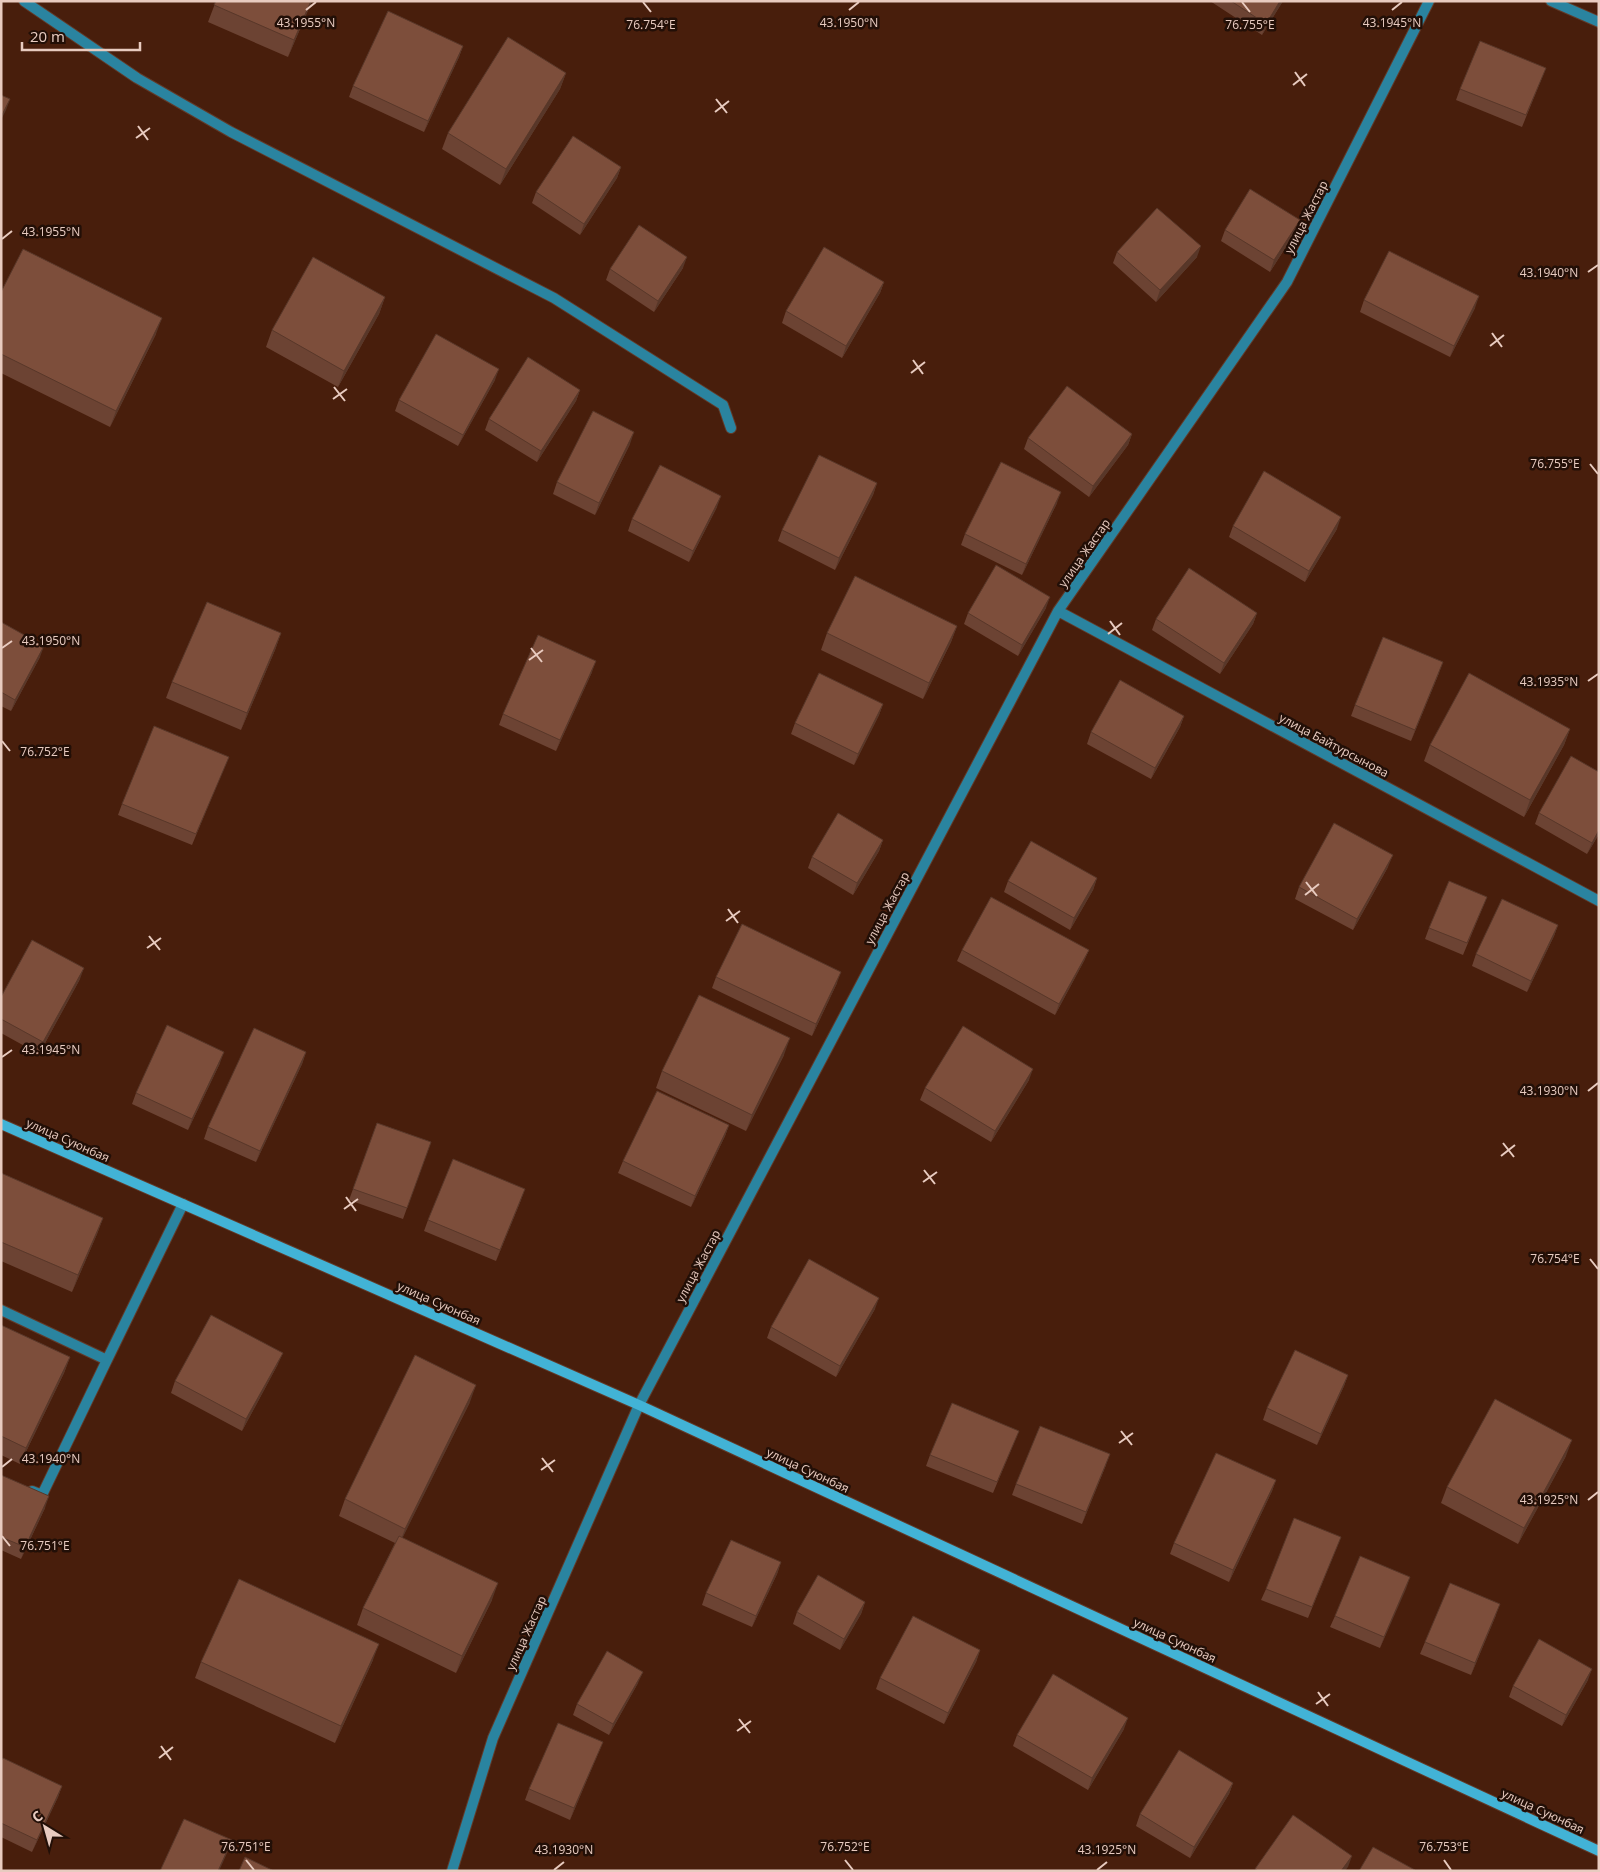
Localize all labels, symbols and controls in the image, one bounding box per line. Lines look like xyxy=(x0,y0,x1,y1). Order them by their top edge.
text: 43.1955°N xyxy=(277,14,335,31)
text: 43.1950°N xyxy=(820,14,878,31)
text: 43.1945°N xyxy=(1363,14,1421,31)
text: 76.754°E xyxy=(626,16,676,33)
text: 76.755°E xyxy=(1225,16,1275,33)
scale bar xyxy=(22,20,140,52)
text: 20 m xyxy=(30,26,65,46)
street label: улица Жастар xyxy=(1280,178,1332,256)
text: 43.1955°N xyxy=(22,223,80,240)
text: 43.1940°N xyxy=(1520,264,1578,281)
text: 76.755°E xyxy=(1530,455,1580,472)
street label: улица Жастар xyxy=(1054,515,1114,591)
text: 43.1950°N xyxy=(22,632,80,649)
text: 43.1935°N xyxy=(1520,673,1578,690)
street label: улица Байтурсынова xyxy=(1276,709,1392,781)
text: 76.752°E xyxy=(20,743,70,760)
street label: улица Жастар xyxy=(861,869,913,947)
text: 43.1945°N xyxy=(22,1041,80,1058)
text: 43.1930°N xyxy=(1520,1082,1578,1099)
street label: улица Суюнбая xyxy=(24,1114,112,1166)
street label: улица Жастар xyxy=(672,1227,724,1305)
text: 76.754°E xyxy=(1530,1250,1580,1267)
street label: улица Суюнбая xyxy=(395,1277,483,1329)
street label: улица Суюнбая xyxy=(764,1443,852,1497)
text: 43.1940°N xyxy=(22,1450,80,1467)
text: 43.1925°N xyxy=(1520,1491,1578,1508)
text: 76.751°E xyxy=(20,1537,70,1554)
street label: улица Жастар xyxy=(502,1593,550,1673)
street label: улица Суюнбая xyxy=(1131,1613,1219,1667)
street label: улица Суюнбая xyxy=(1499,1784,1587,1838)
north arrow xyxy=(20,1802,70,1852)
text: С xyxy=(28,1806,46,1826)
text: 76.751°E xyxy=(221,1838,271,1855)
text: 76.752°E xyxy=(820,1838,870,1855)
text: 76.753°E xyxy=(1419,1838,1469,1855)
text: 43.1930°N xyxy=(535,1841,593,1858)
text: 43.1925°N xyxy=(1078,1841,1136,1858)

